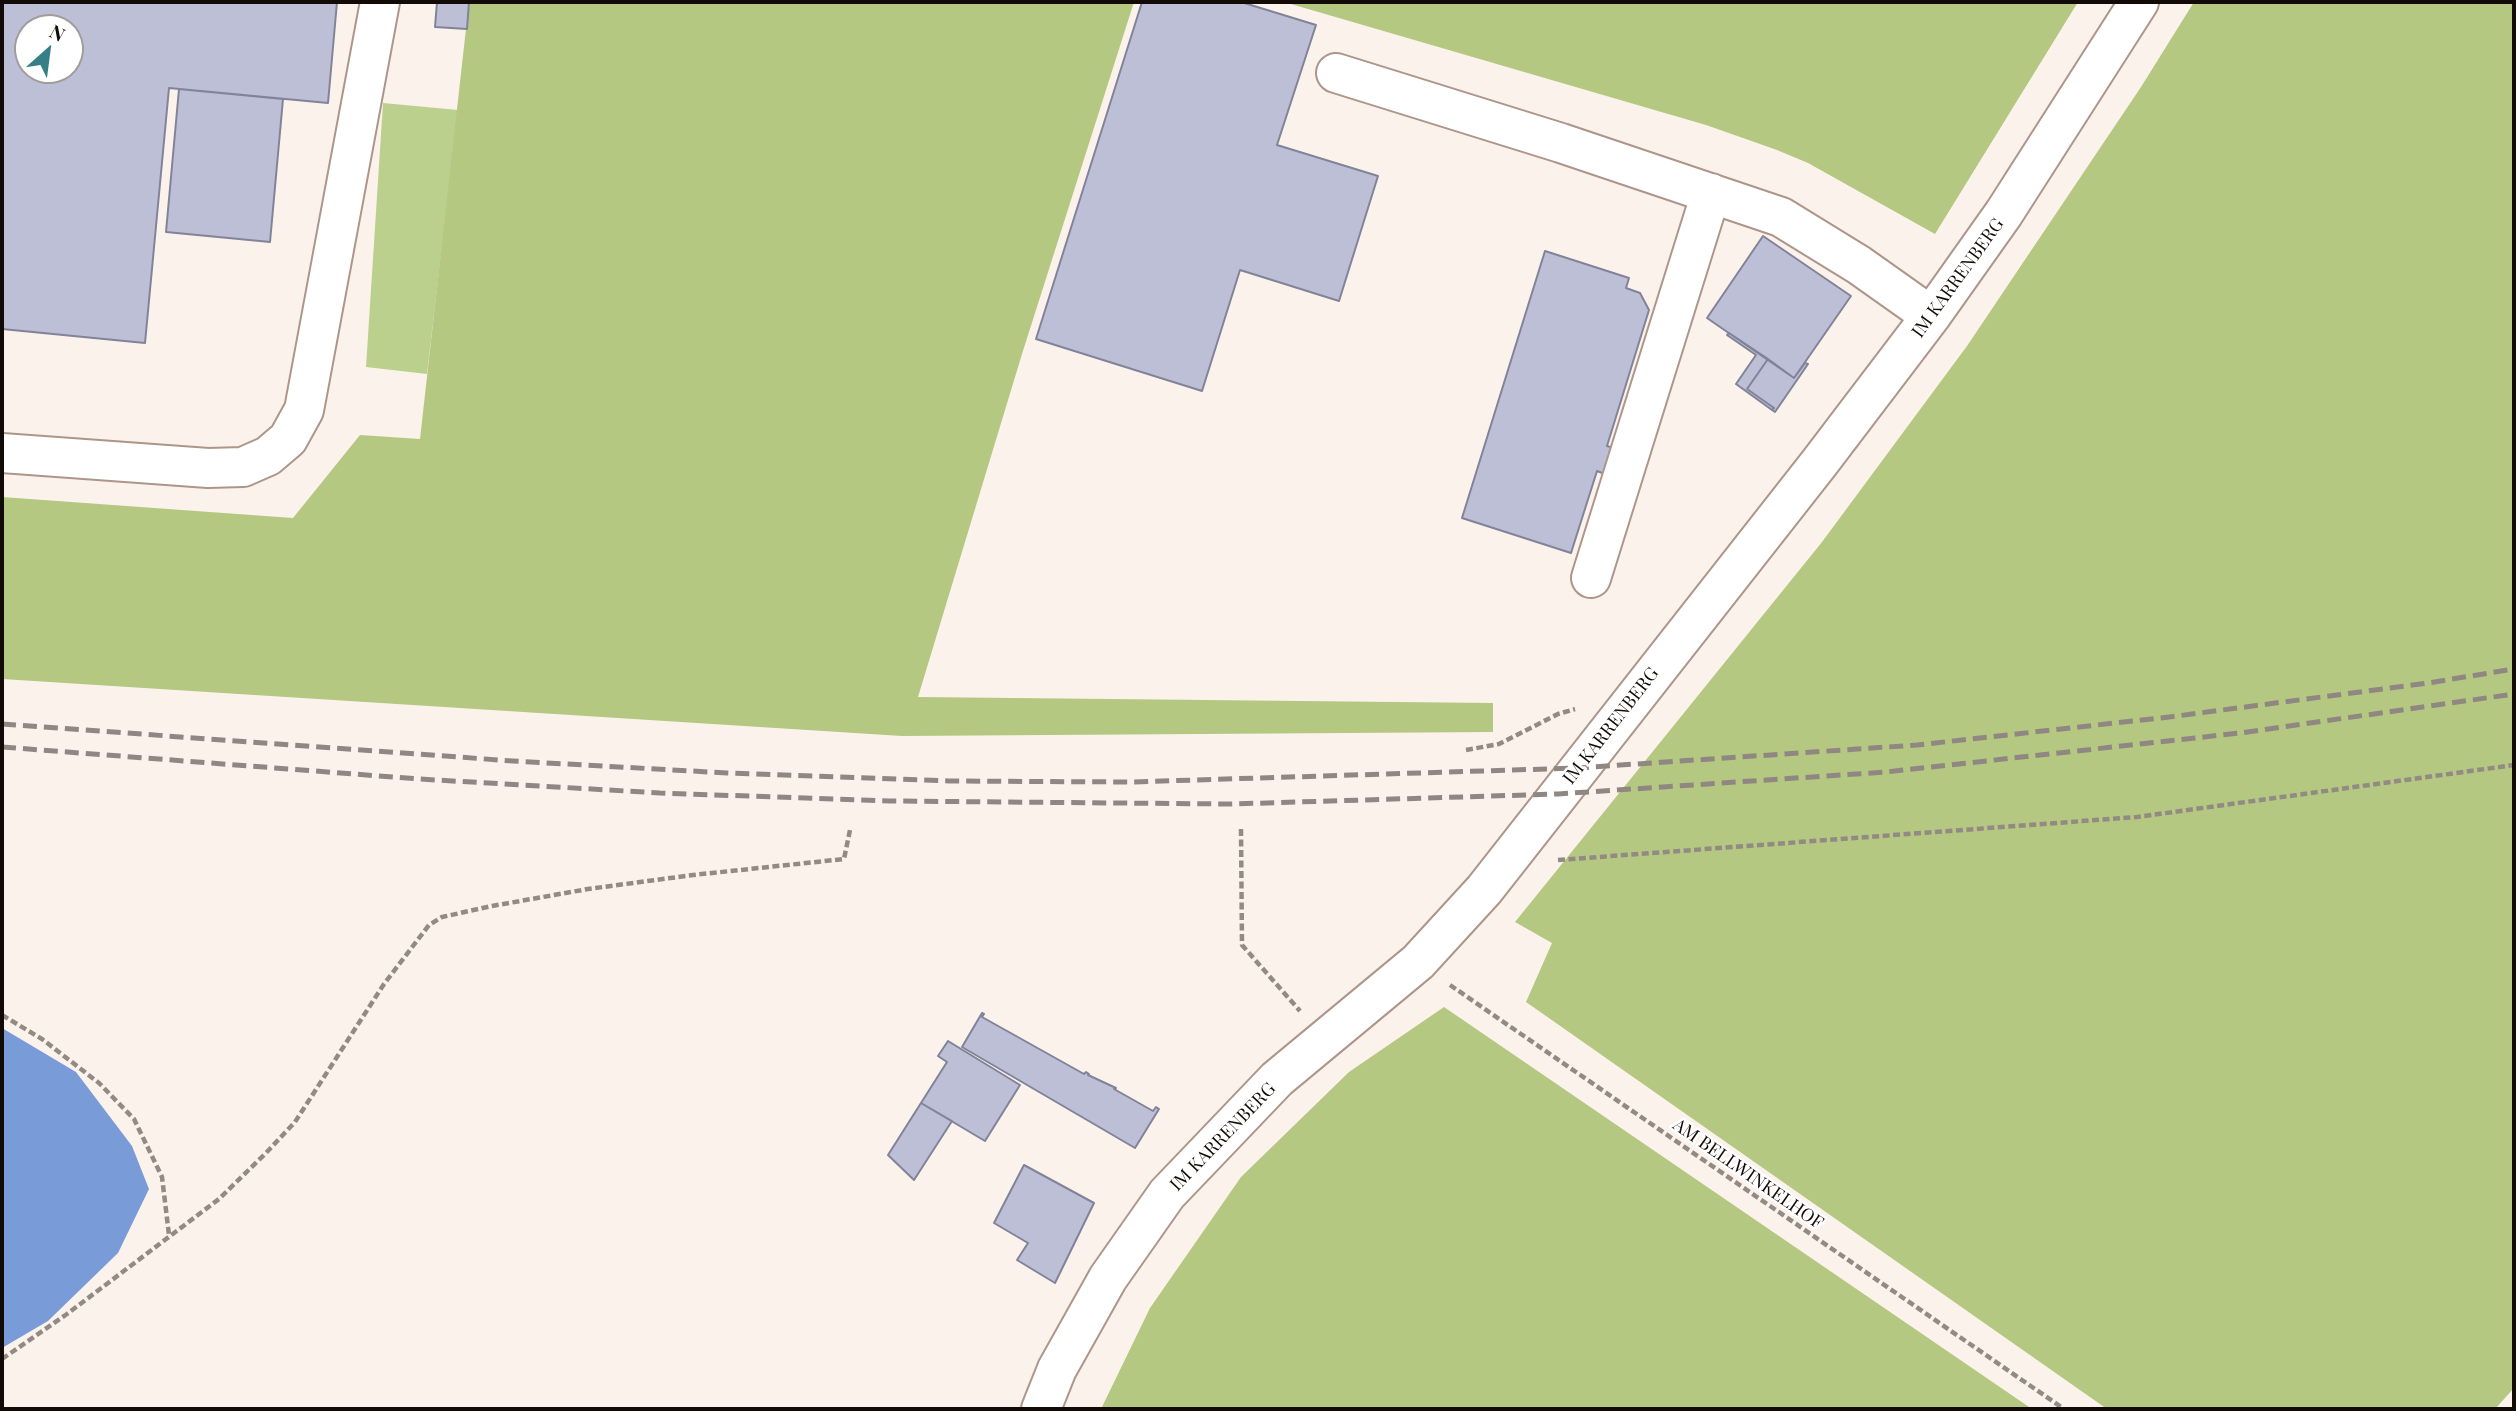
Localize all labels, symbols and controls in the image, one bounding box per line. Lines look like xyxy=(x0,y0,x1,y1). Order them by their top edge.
north arrow xyxy=(14,14,84,84)
text: N xyxy=(46,18,70,47)
street label: IM KARRENBERG xyxy=(1907,214,2009,342)
street label: IM KARRENBERG xyxy=(1559,663,1663,789)
street label: IM KARRENBERG xyxy=(1166,1078,1280,1196)
street label: AM BELLWINKELHOF xyxy=(1669,1114,1827,1234)

